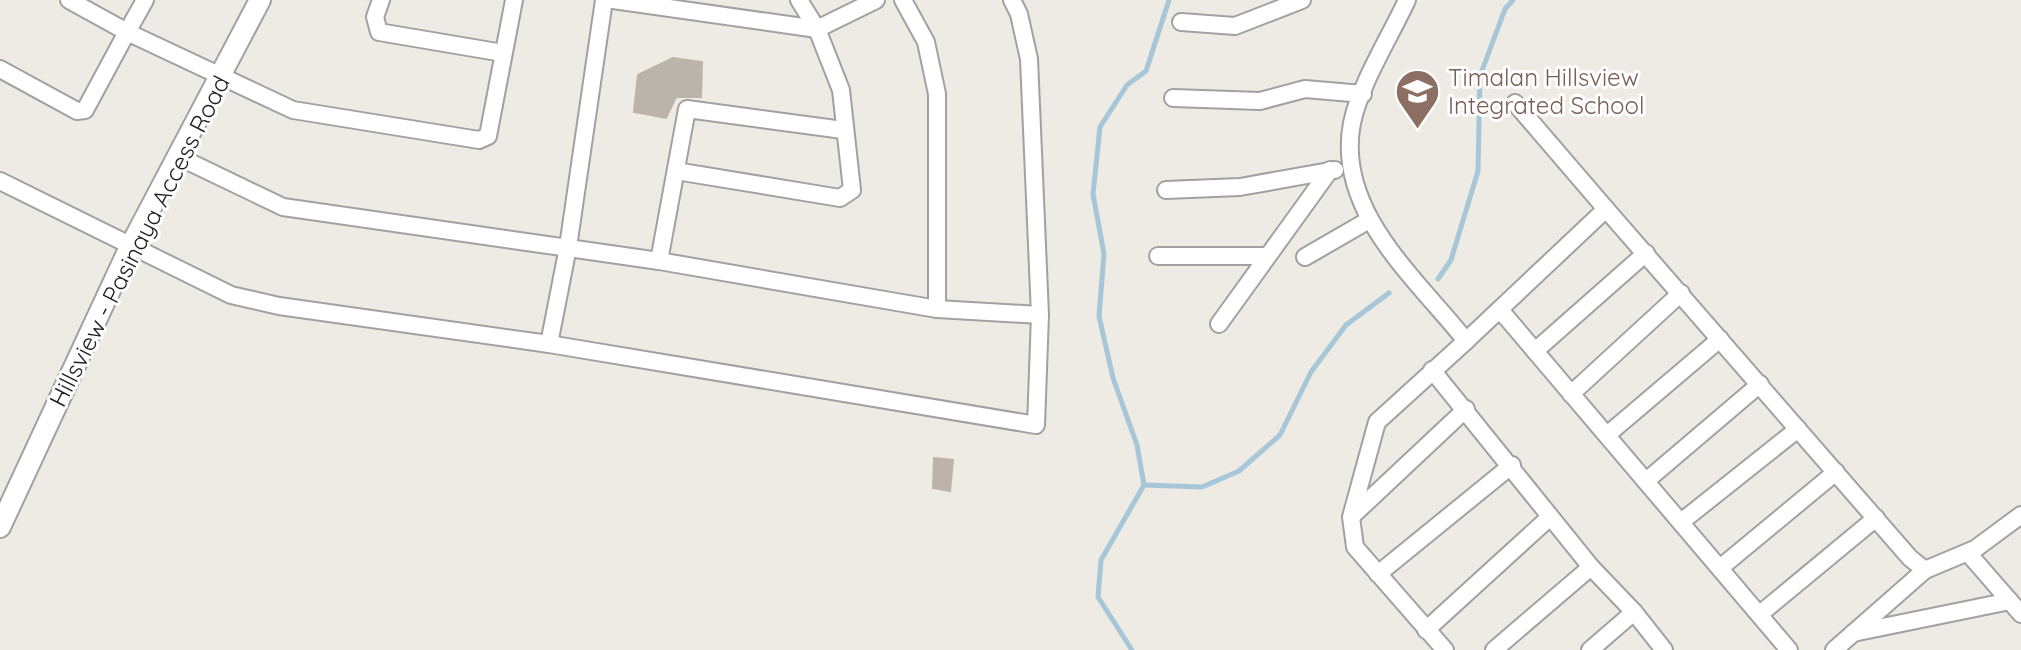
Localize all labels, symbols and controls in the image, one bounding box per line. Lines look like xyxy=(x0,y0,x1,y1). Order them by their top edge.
place label: Timalan Hillsview Integrated School xyxy=(1448,62,1645,120)
school or university icon: Timalan Hillsview Integrated School xyxy=(1393,67,1441,130)
street label: Hillsview - Pasinaya Access Road xyxy=(42,70,236,412)

